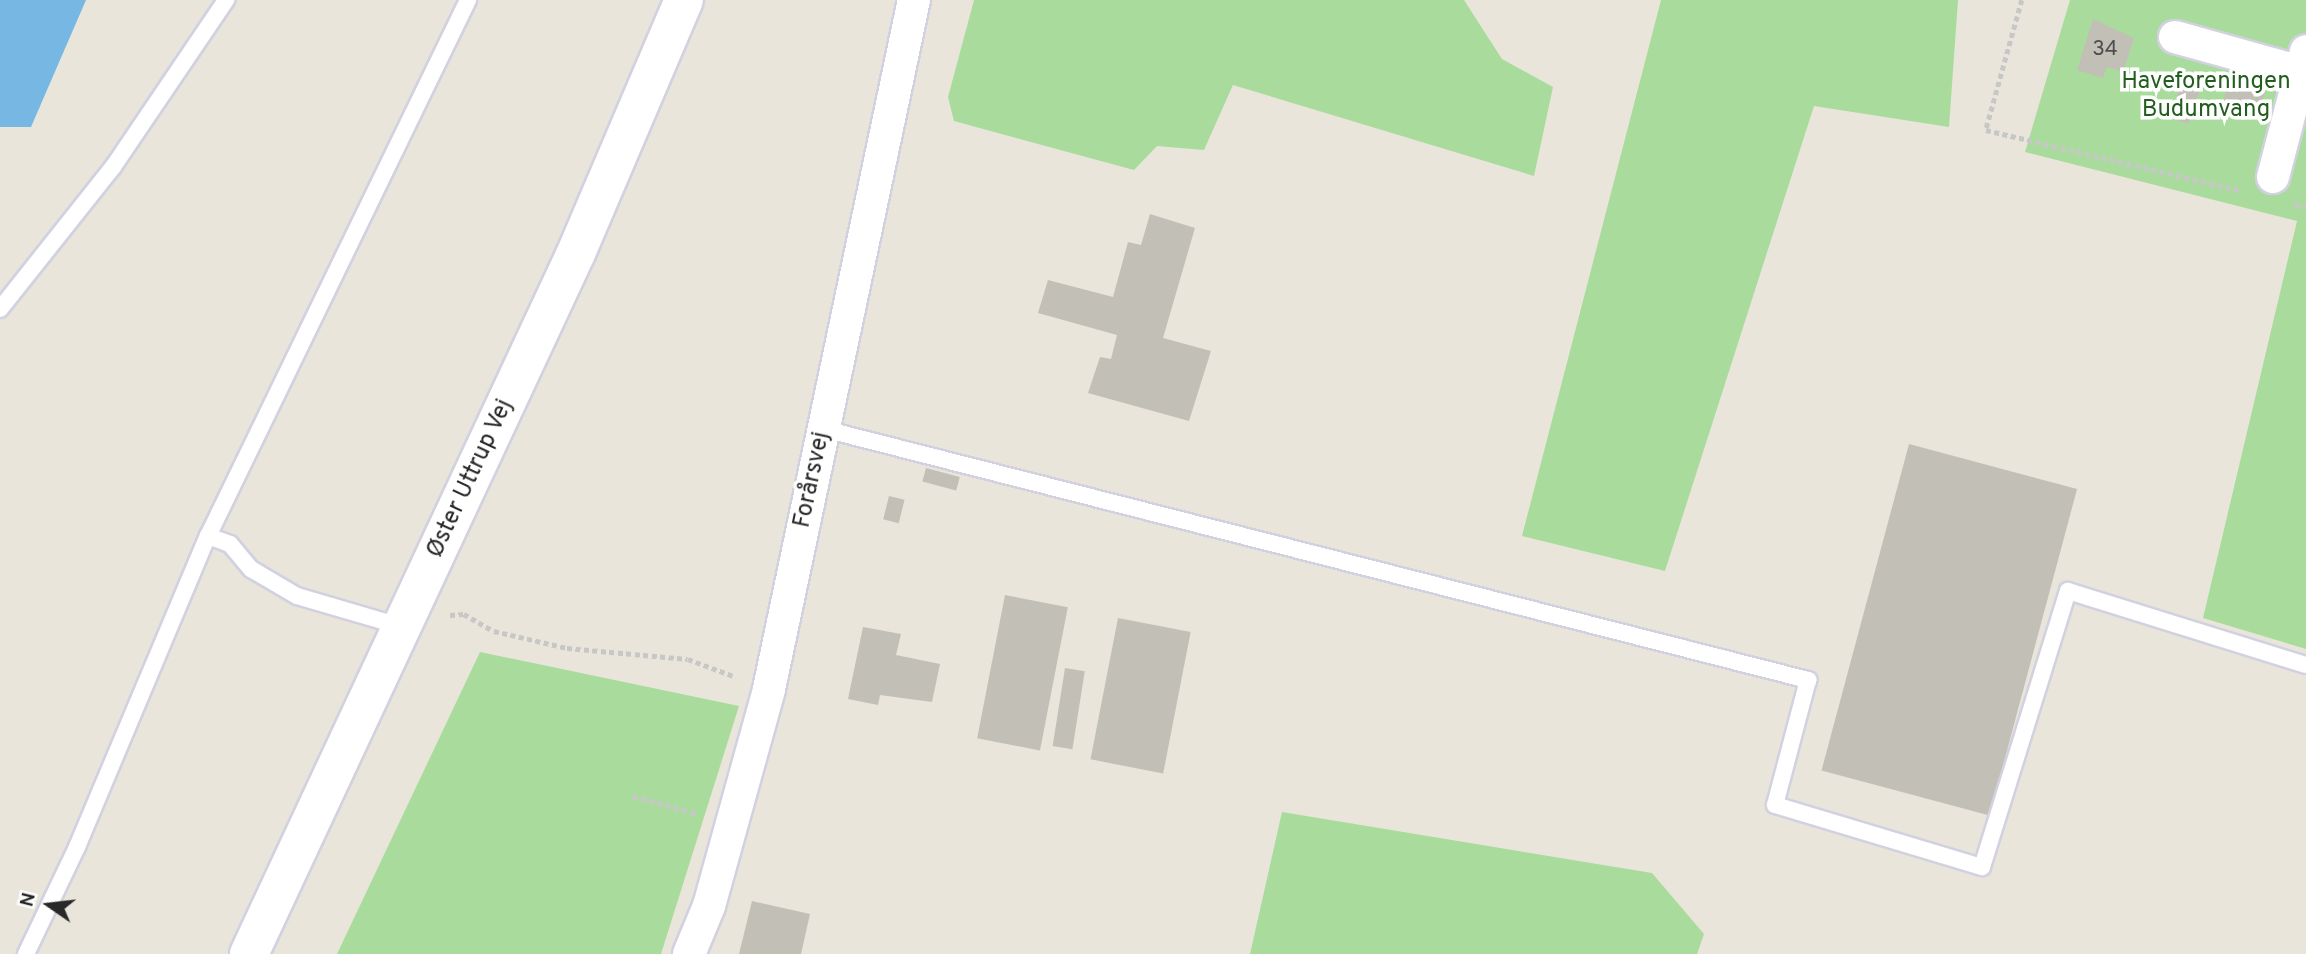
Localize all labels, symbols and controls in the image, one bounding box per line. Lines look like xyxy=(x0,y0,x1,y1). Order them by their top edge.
house number: 34 xyxy=(2092,37,2118,63)
park label: Haveforeningen Budumvang xyxy=(2121,69,2291,125)
street label: Øster Uttrup Vej xyxy=(421,395,521,563)
street label: Forårsvej xyxy=(789,429,837,531)
north arrow xyxy=(14,870,84,940)
text: N xyxy=(15,890,42,909)

